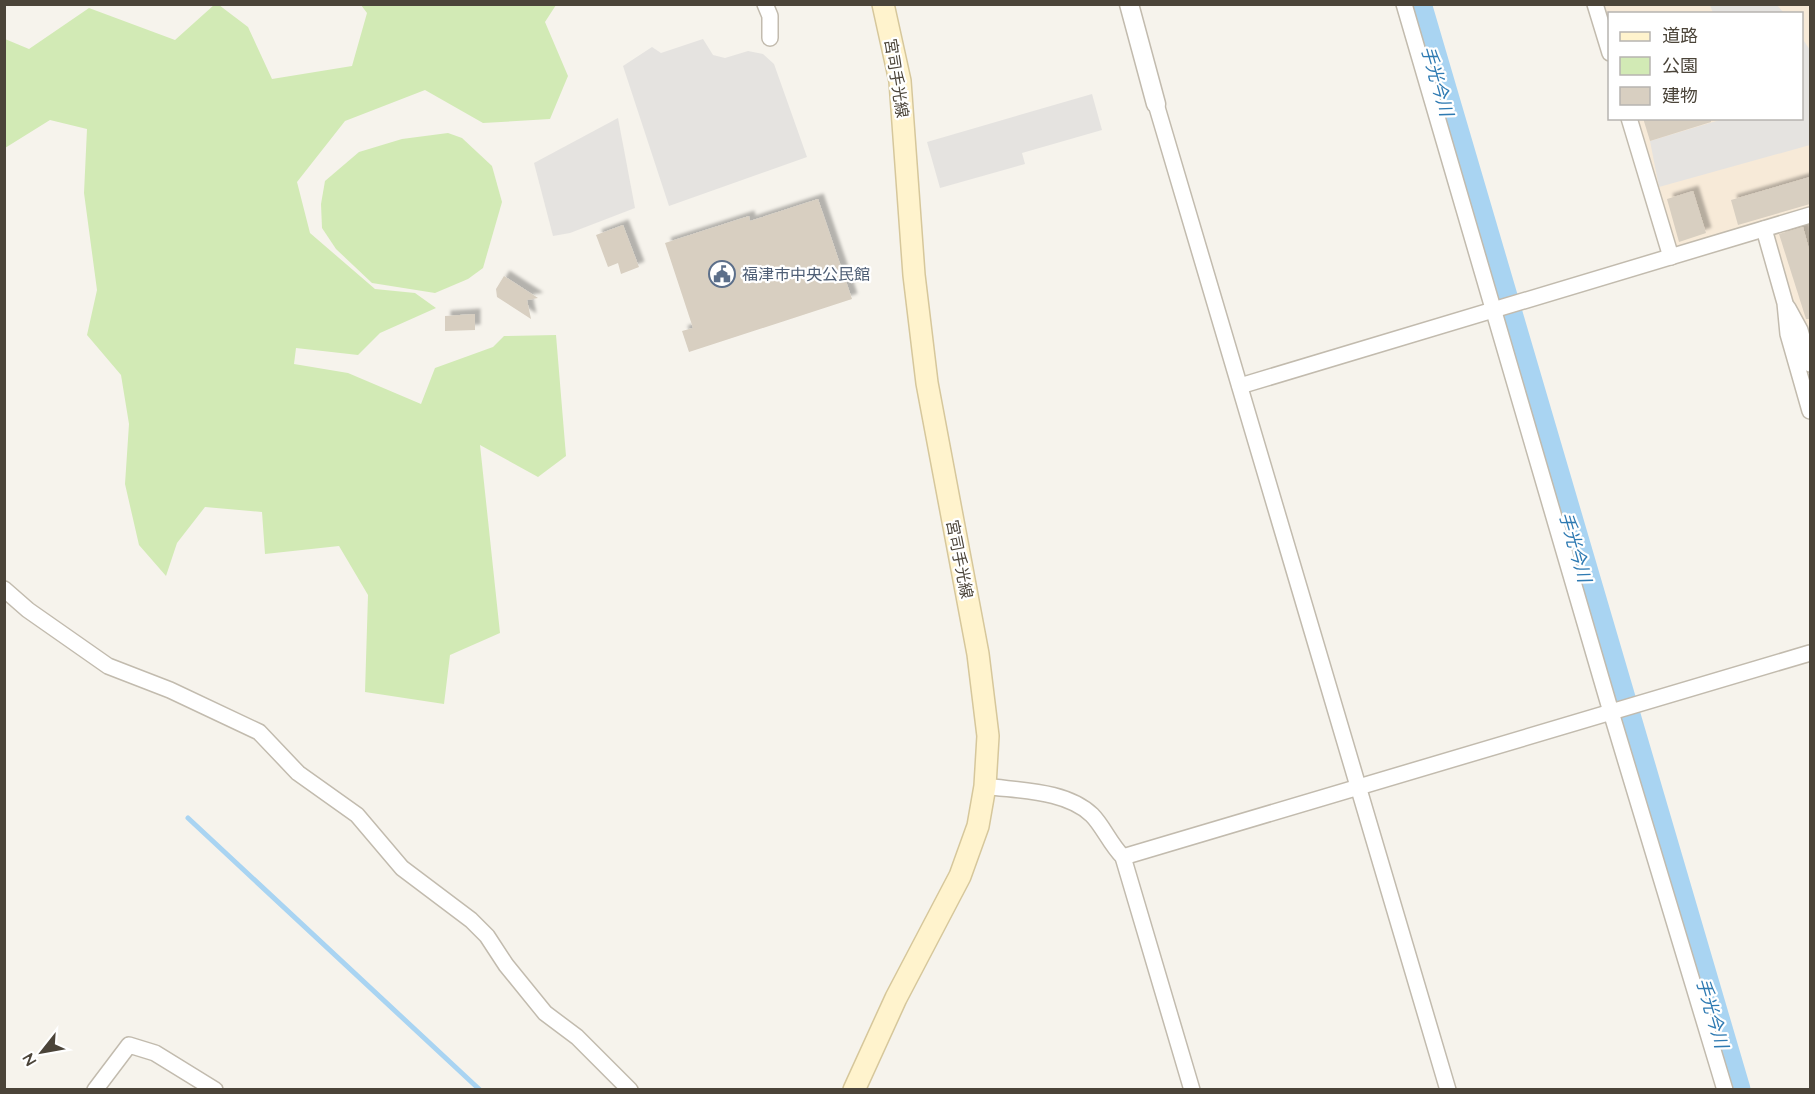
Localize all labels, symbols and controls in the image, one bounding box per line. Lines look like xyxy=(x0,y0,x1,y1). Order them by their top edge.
legend xyxy=(1608,12,1803,120)
text: 道路 xyxy=(1662,24,1698,47)
street label: 宮司手光線 xyxy=(881,37,913,119)
water label: 手光今川 xyxy=(1417,43,1459,121)
text: 公園 xyxy=(1662,54,1698,77)
text: 建物 xyxy=(1662,84,1698,107)
public building icon: 福津市中央公民館 xyxy=(707,259,737,289)
place label: 福津市中央公民館 xyxy=(742,264,870,284)
water label: 手光今川 xyxy=(1555,509,1597,587)
street label: 宮司手光線 xyxy=(943,518,977,600)
water label: 手光今川 xyxy=(1692,975,1734,1053)
north arrow xyxy=(12,1022,72,1082)
text: N xyxy=(18,1050,41,1070)

